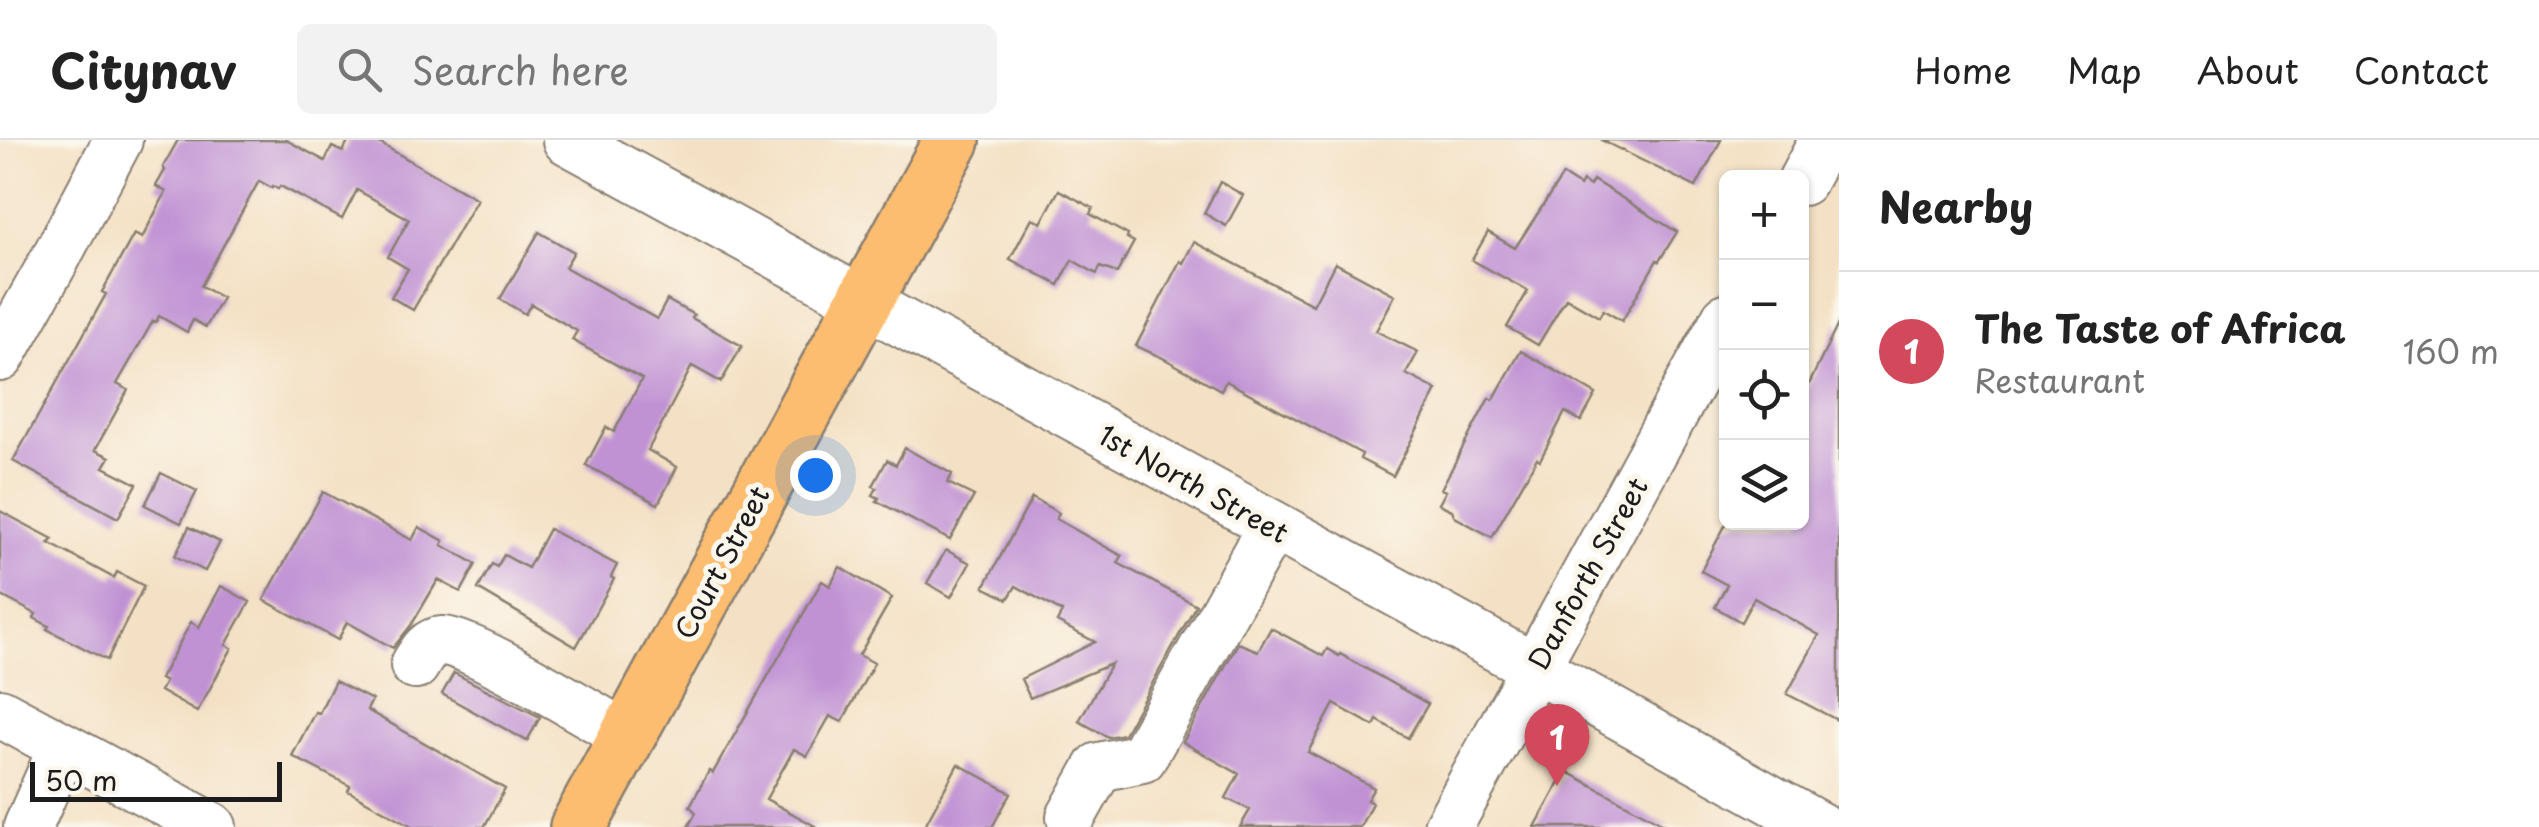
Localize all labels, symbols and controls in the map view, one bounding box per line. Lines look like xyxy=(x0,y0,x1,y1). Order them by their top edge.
search box xyxy=(297,24,997,114)
text: Citynav xyxy=(50,33,237,105)
text: Search here xyxy=(412,41,629,98)
icon: search xyxy=(332,42,387,97)
text: Home xyxy=(1915,43,2012,96)
text: Map xyxy=(2067,43,2142,96)
text: About xyxy=(2197,43,2299,96)
text: Contact xyxy=(2354,43,2489,96)
map controls xyxy=(1719,170,1809,530)
button: + xyxy=(1719,170,1809,260)
text: Nearby xyxy=(1879,174,2033,237)
button: − xyxy=(1719,260,1809,350)
text: The Taste of Africa xyxy=(1974,299,2346,356)
text: 1 xyxy=(1904,327,1919,375)
text: 160 m xyxy=(2403,327,2499,375)
button: locate xyxy=(1719,350,1809,440)
text: Restaurant xyxy=(1974,356,2145,404)
street label: 1st North Street xyxy=(1091,413,1297,553)
button: layers xyxy=(1719,440,1809,530)
your location xyxy=(790,450,841,501)
street label: Danforth Street xyxy=(1516,469,1658,677)
street label: Court Street xyxy=(663,478,779,646)
pin: 1 xyxy=(1524,704,1590,786)
scale bar xyxy=(30,757,282,802)
text: 50 m xyxy=(45,758,118,801)

